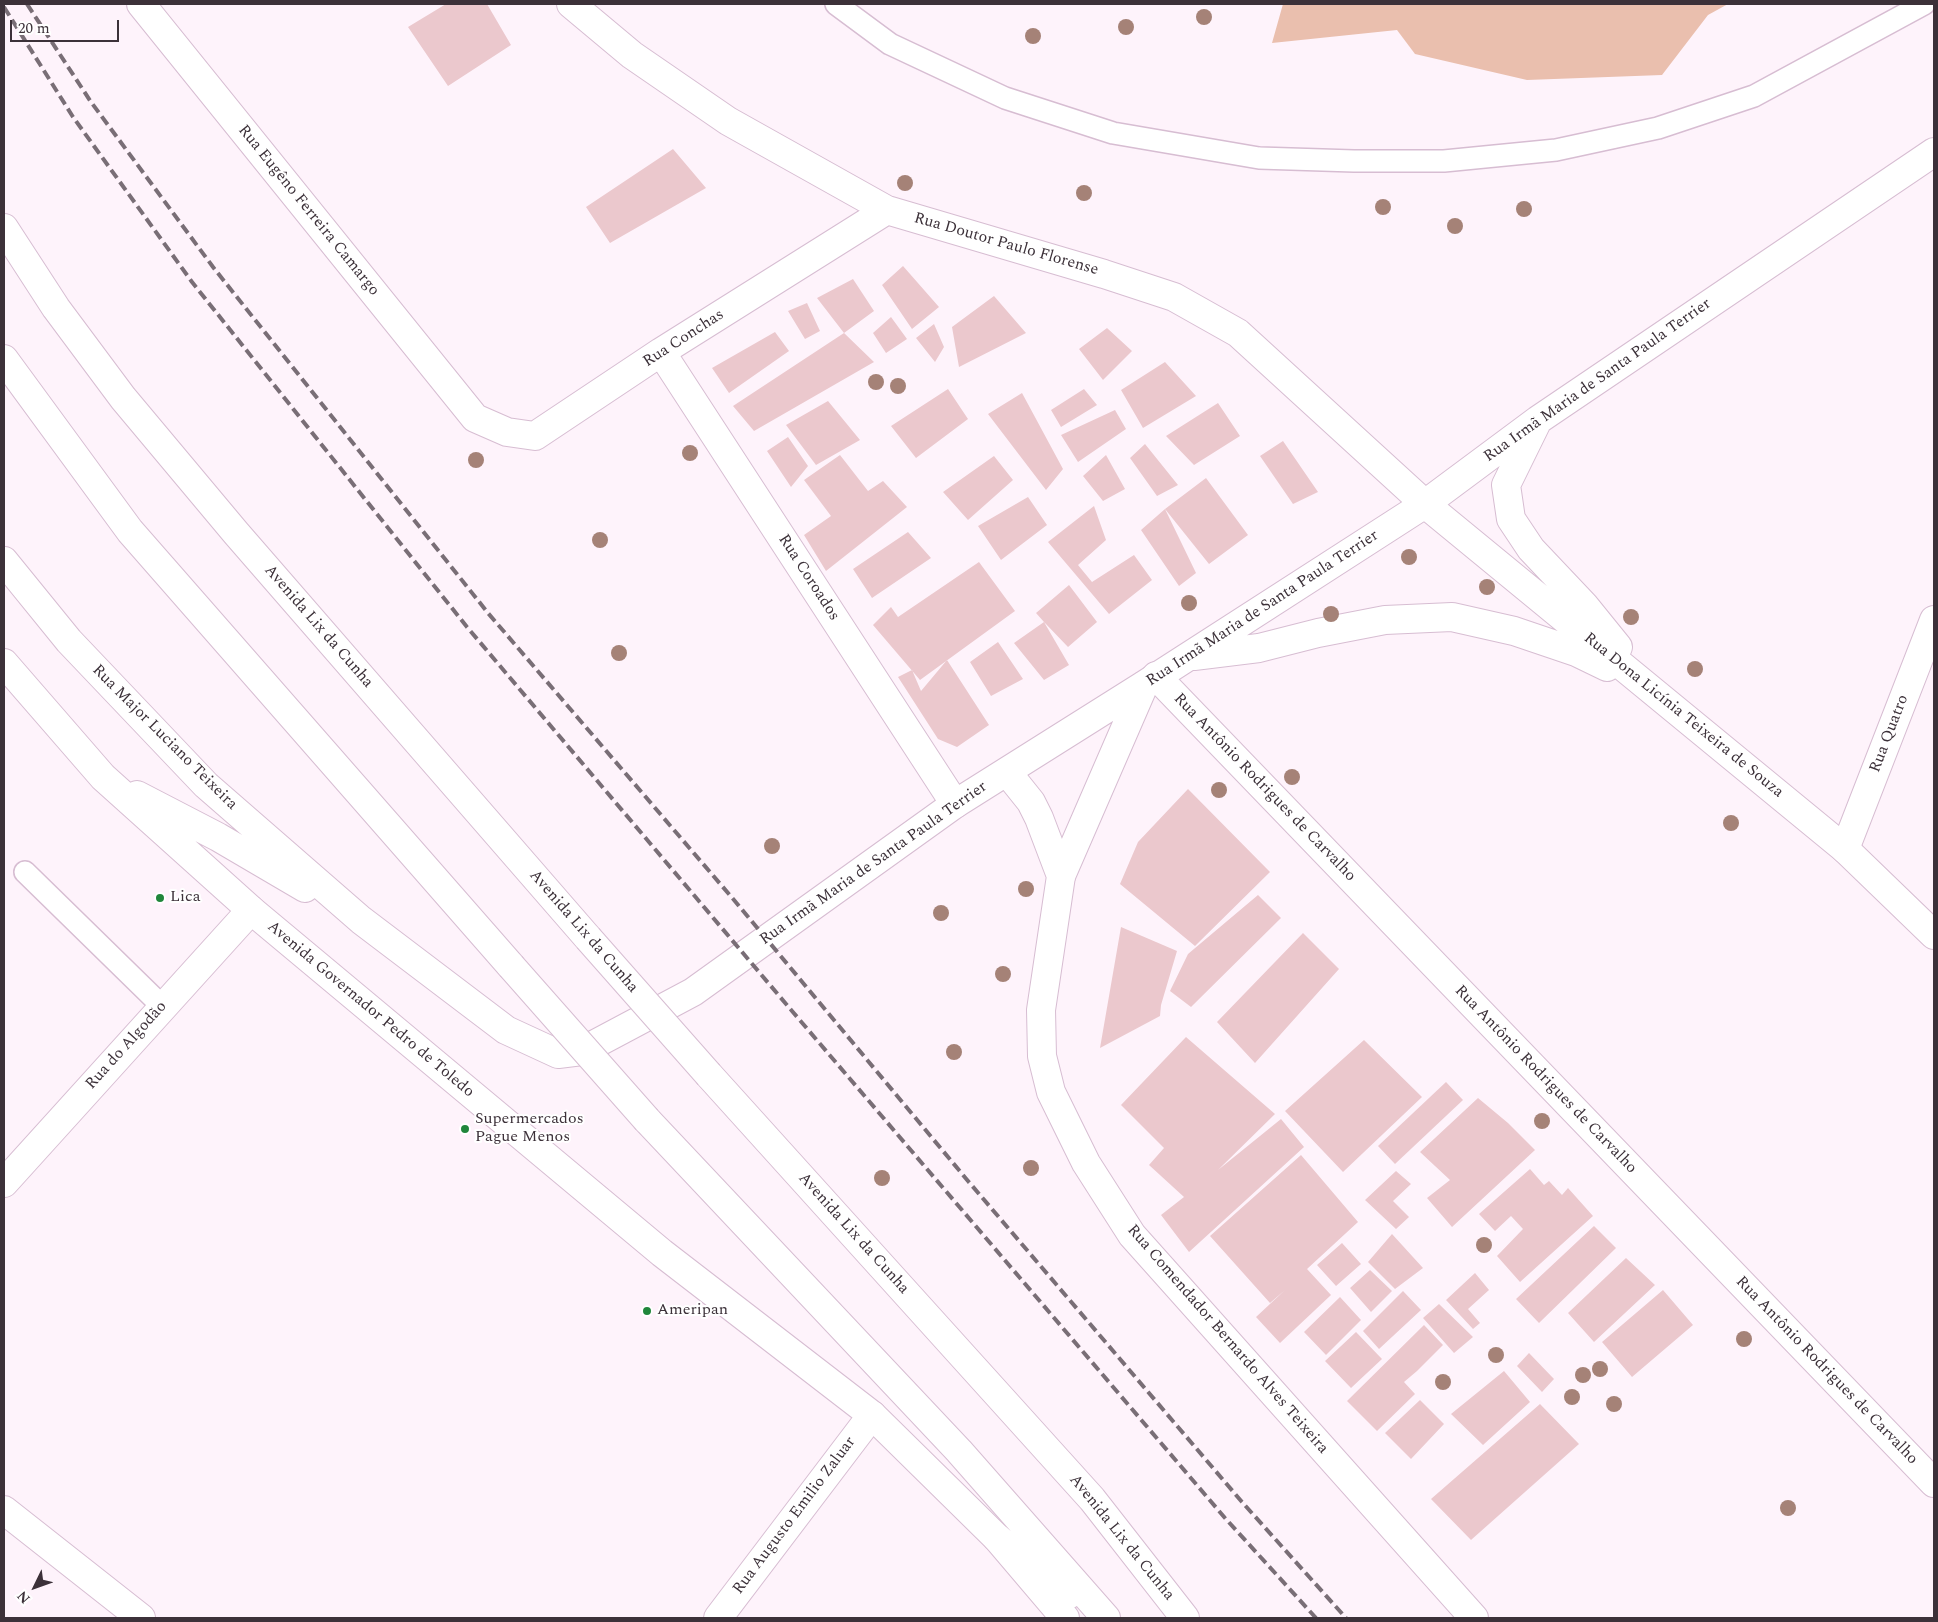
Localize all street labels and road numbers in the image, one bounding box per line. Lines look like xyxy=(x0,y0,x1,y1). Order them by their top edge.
street label: Rua Eugêno Ferreira Camargo xyxy=(233,122,383,300)
street label: Rua Doutor Paulo Florense xyxy=(912,209,1100,281)
street label: Rua Irmã Maria de Santa Paula Terrier xyxy=(1481,295,1715,467)
street label: Rua Conchas xyxy=(640,306,728,372)
street label: Rua Irmã Maria de Santa Paula Terrier xyxy=(1143,527,1383,691)
street label: Rua Coroados xyxy=(773,531,843,625)
street label: Avenida Lix da Cunha xyxy=(259,562,377,692)
street label: Rua Dona Licínia Teixeira de Souza xyxy=(1579,629,1787,803)
street label: Rua Major Luciano Teixeira xyxy=(87,661,241,815)
street label: Rua Antônio Rodrigues de Carvalho xyxy=(1169,690,1359,886)
street label: Rua Quatro xyxy=(1866,692,1914,776)
street label: Rua Irmã Maria de Santa Paula Terrier xyxy=(757,778,991,950)
street label: Avenida Lix da Cunha xyxy=(524,867,642,997)
street label: Avenida Governador Pedro de Toledo xyxy=(263,918,477,1102)
street label: Rua Antônio Rodrigues de Carvalho xyxy=(1450,982,1640,1178)
street label: Rua do Algodão xyxy=(82,998,172,1094)
street label: Avenida Lix da Cunha xyxy=(793,1169,913,1299)
street label: Rua Comendador Bernardo Alves Teixeira xyxy=(1122,1221,1332,1459)
street label: Rua Antônio Rodrigues de Carvalho xyxy=(1731,1273,1921,1469)
street label: Rua Augusto Emilio Zaluar xyxy=(729,1433,861,1599)
street label: Avenida Lix da Cunha xyxy=(1064,1471,1178,1605)

